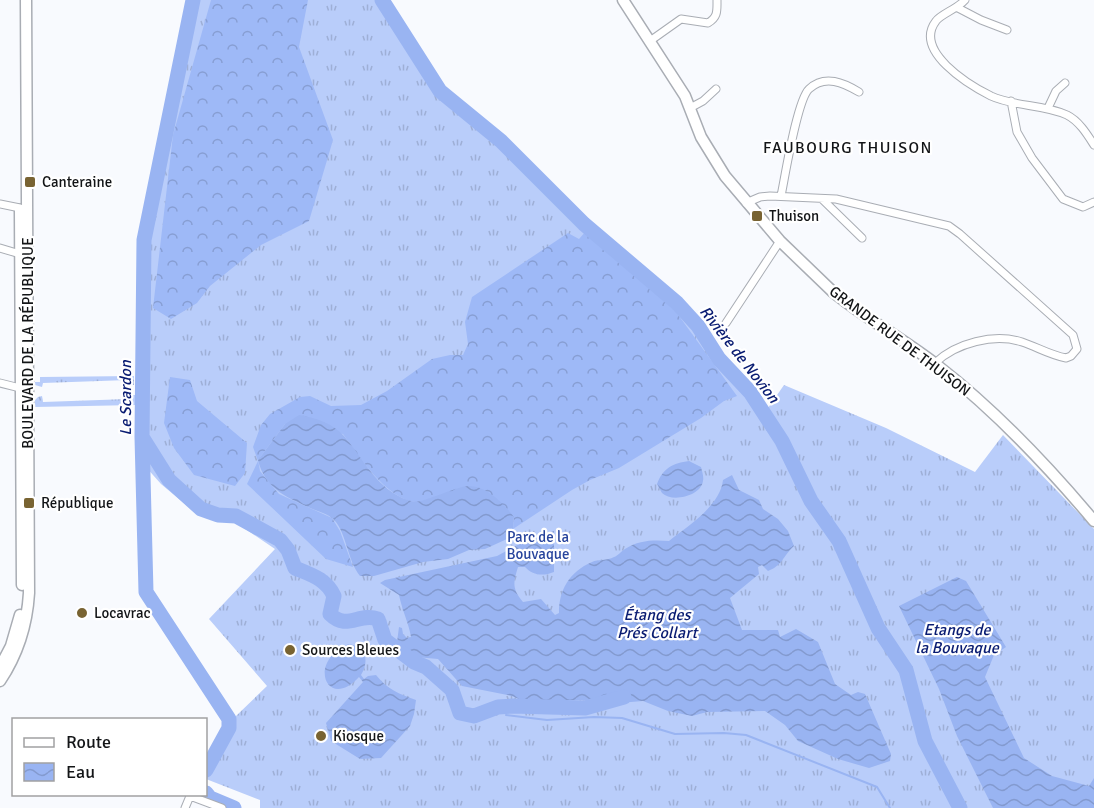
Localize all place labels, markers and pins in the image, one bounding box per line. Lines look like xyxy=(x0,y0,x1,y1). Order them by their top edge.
place label: Canteraine xyxy=(42,173,112,191)
marker: Canteraine xyxy=(23,175,37,189)
place label: Thuison xyxy=(769,207,819,225)
marker: Thuison xyxy=(750,209,764,223)
place label: République xyxy=(41,494,113,512)
marker: République xyxy=(22,496,36,510)
place label: Locavrac xyxy=(94,604,151,622)
marker: Locavrac xyxy=(75,606,89,620)
place label: Sources Bleues xyxy=(302,641,399,659)
marker: Sources Bleues xyxy=(283,643,297,657)
place label: Kiosque xyxy=(333,727,384,745)
marker: Kiosque xyxy=(314,729,328,743)

